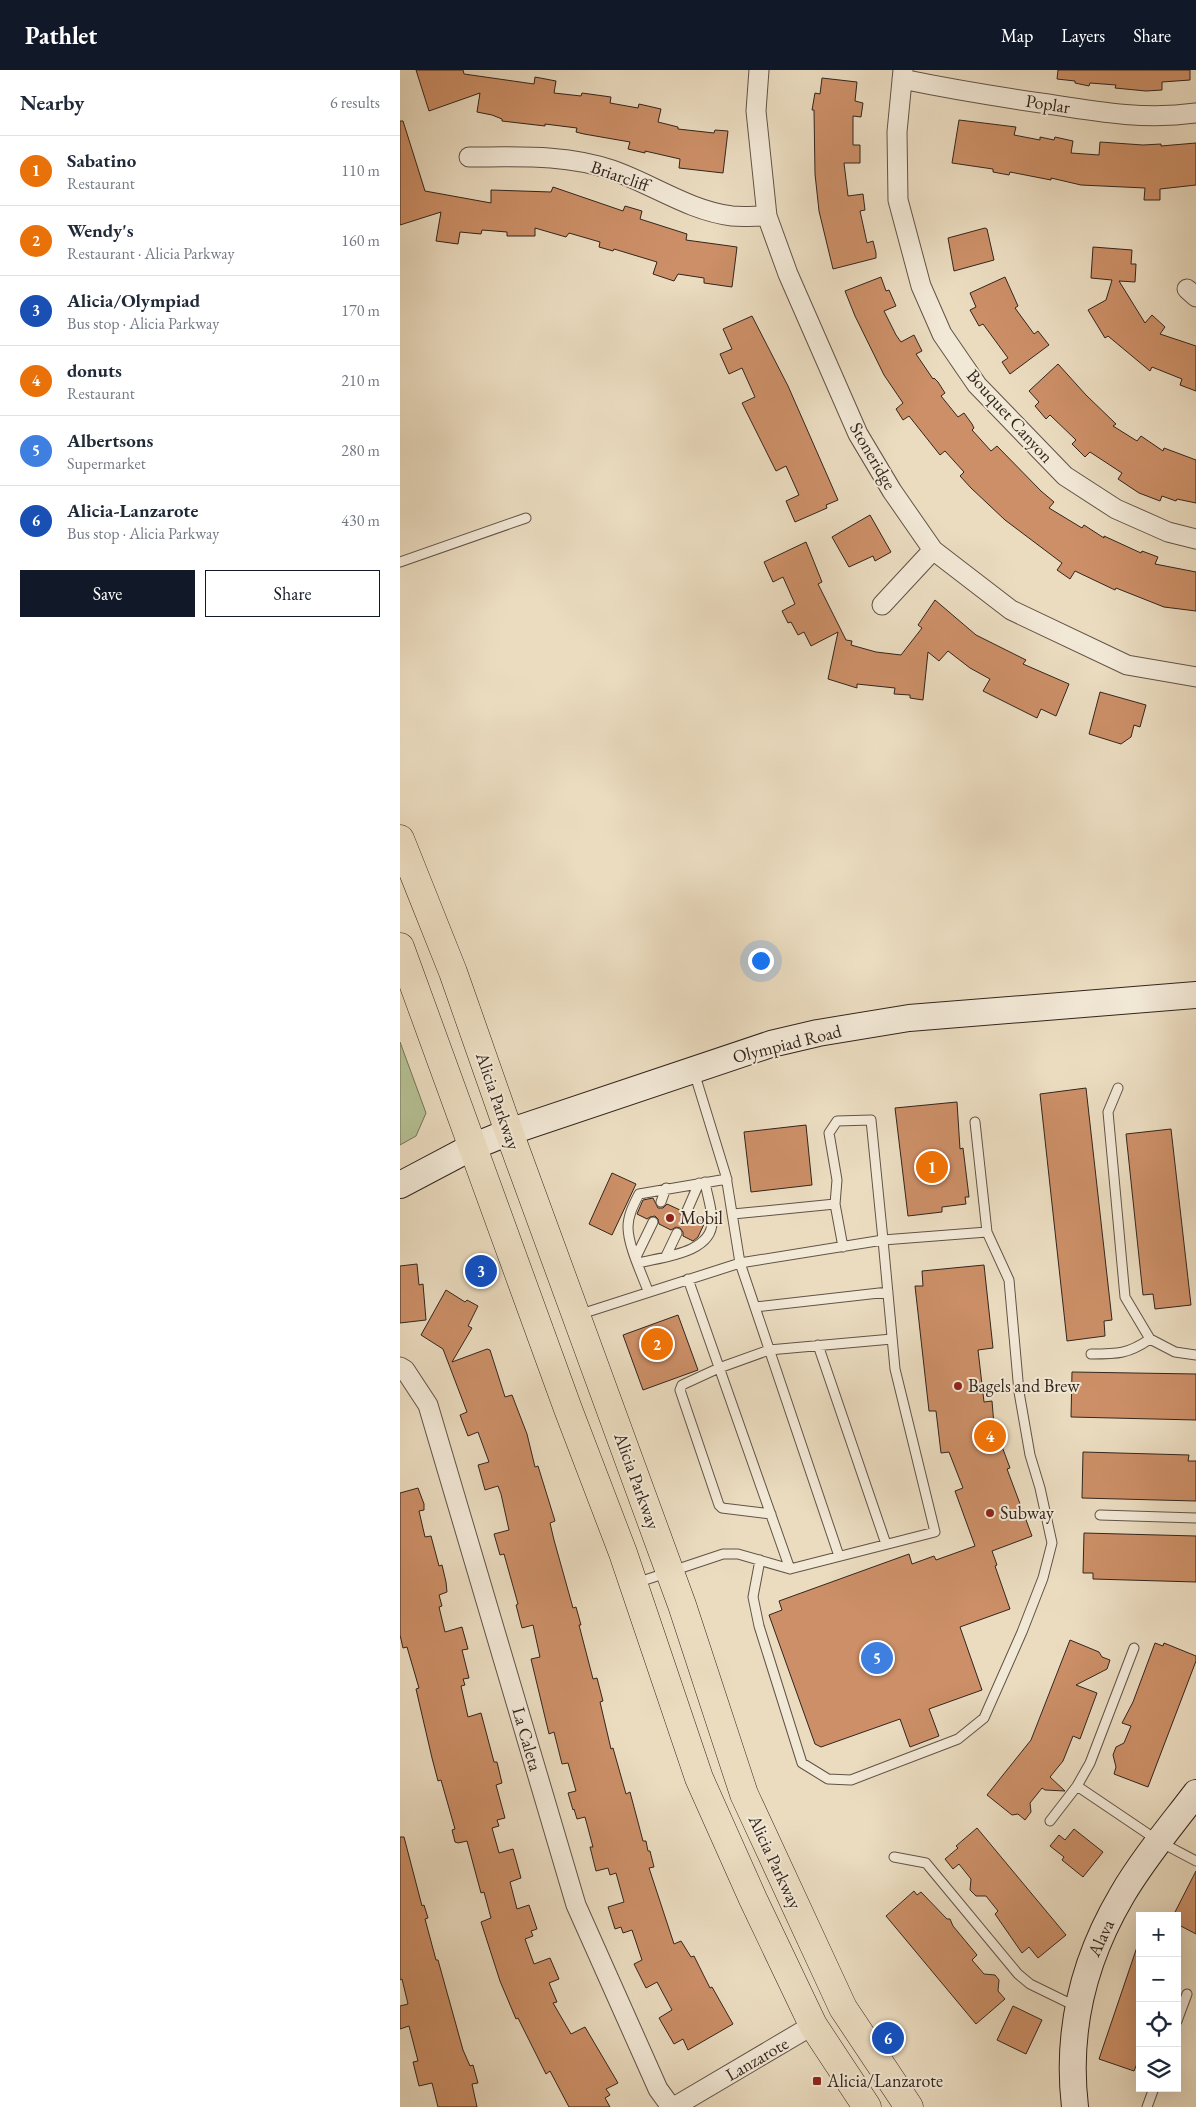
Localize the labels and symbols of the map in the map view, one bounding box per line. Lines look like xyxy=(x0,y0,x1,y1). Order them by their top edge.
street label: Poplar xyxy=(1024,89,1072,118)
street label: Briarcliff xyxy=(588,155,655,197)
street label: Bouquet Canyon xyxy=(962,364,1059,468)
street label: Stoneridge xyxy=(845,418,902,493)
your location xyxy=(748,948,774,974)
street label: Olympiad Road xyxy=(730,1019,844,1068)
street label: Alicia Parkway xyxy=(471,1048,526,1153)
pin: 1 xyxy=(916,1148,948,1186)
place label: Mobil xyxy=(680,1206,723,1229)
marker: Mobil xyxy=(664,1212,676,1224)
pin: 3 xyxy=(465,1252,497,1290)
pin: 2 xyxy=(641,1325,673,1363)
place label: Bagels and Brew xyxy=(968,1374,1080,1397)
marker: Bagels and Brew xyxy=(952,1380,964,1392)
pin: 4 xyxy=(974,1417,1006,1455)
street label: Alicia Parkway xyxy=(609,1428,666,1532)
place label: Subway xyxy=(1000,1501,1054,1524)
marker: Subway xyxy=(984,1507,996,1519)
pin: 5 xyxy=(861,1639,893,1677)
street label: La Caleta xyxy=(507,1704,548,1774)
street label: Alicia Parkway xyxy=(743,1810,807,1913)
street label: Alava xyxy=(1082,1915,1119,1961)
pin: 6 xyxy=(872,2019,904,2057)
street label: Lanzarote xyxy=(721,2031,792,2086)
place label: Alicia/Lanzarote xyxy=(826,2069,943,2092)
marker: Alicia/Lanzarote xyxy=(811,2075,823,2087)

